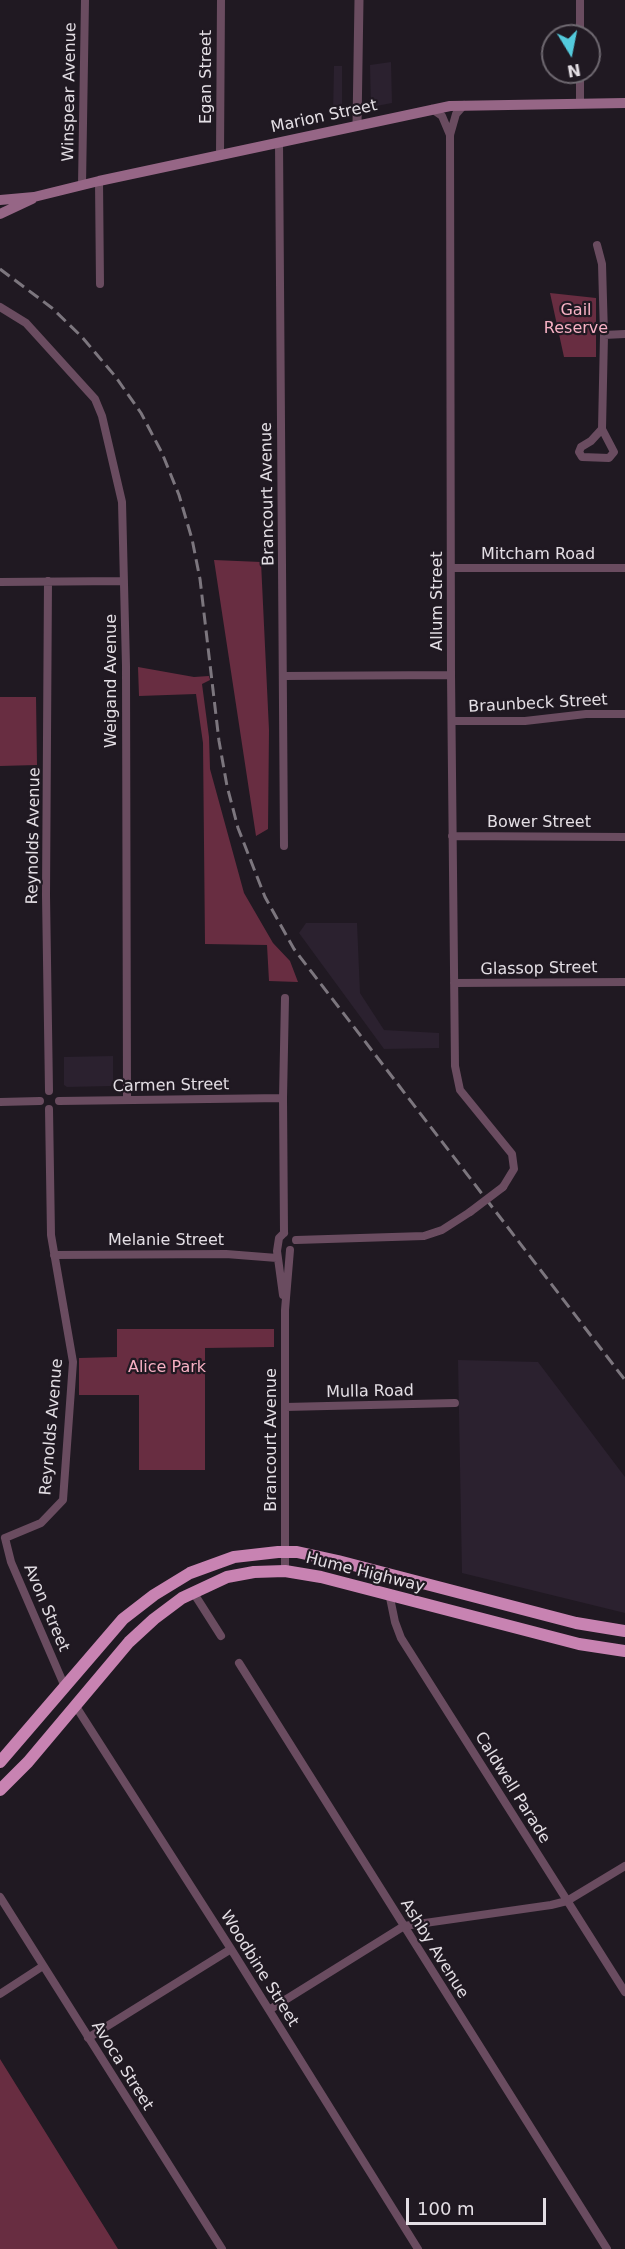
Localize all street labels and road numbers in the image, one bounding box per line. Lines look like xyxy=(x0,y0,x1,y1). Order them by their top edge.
street label: Winspear Avenue xyxy=(59,22,81,162)
street label: Egan Street xyxy=(197,30,217,124)
street label: Marion Street xyxy=(269,96,379,138)
street label: Brancourt Avenue xyxy=(257,422,279,566)
street label: Mitcham Road xyxy=(481,545,595,565)
street label: Allum Street xyxy=(428,551,448,651)
street label: Weigand Avenue xyxy=(102,614,122,748)
street label: Braunbeck Street xyxy=(468,691,608,717)
street label: Reynolds Avenue xyxy=(23,767,45,905)
street label: Bower Street xyxy=(487,813,591,833)
street label: Glassop Street xyxy=(480,958,598,980)
street label: Carmen Street xyxy=(113,1075,229,1097)
street label: Melanie Street xyxy=(108,1231,224,1251)
street label: Reynolds Avenue xyxy=(36,1358,68,1496)
street label: Brancourt Avenue xyxy=(262,1368,282,1512)
street label: Mulla Road xyxy=(326,1382,414,1402)
street label: Hume Highway xyxy=(304,1549,426,1597)
street label: Avon Street xyxy=(19,1561,73,1655)
street label: Caldwell Parade xyxy=(470,1729,554,1847)
street label: Ashby Avenue xyxy=(396,1896,472,2002)
street label: Woodbine Street xyxy=(216,1908,302,2030)
street label: Avoca Street xyxy=(87,2018,157,2114)

